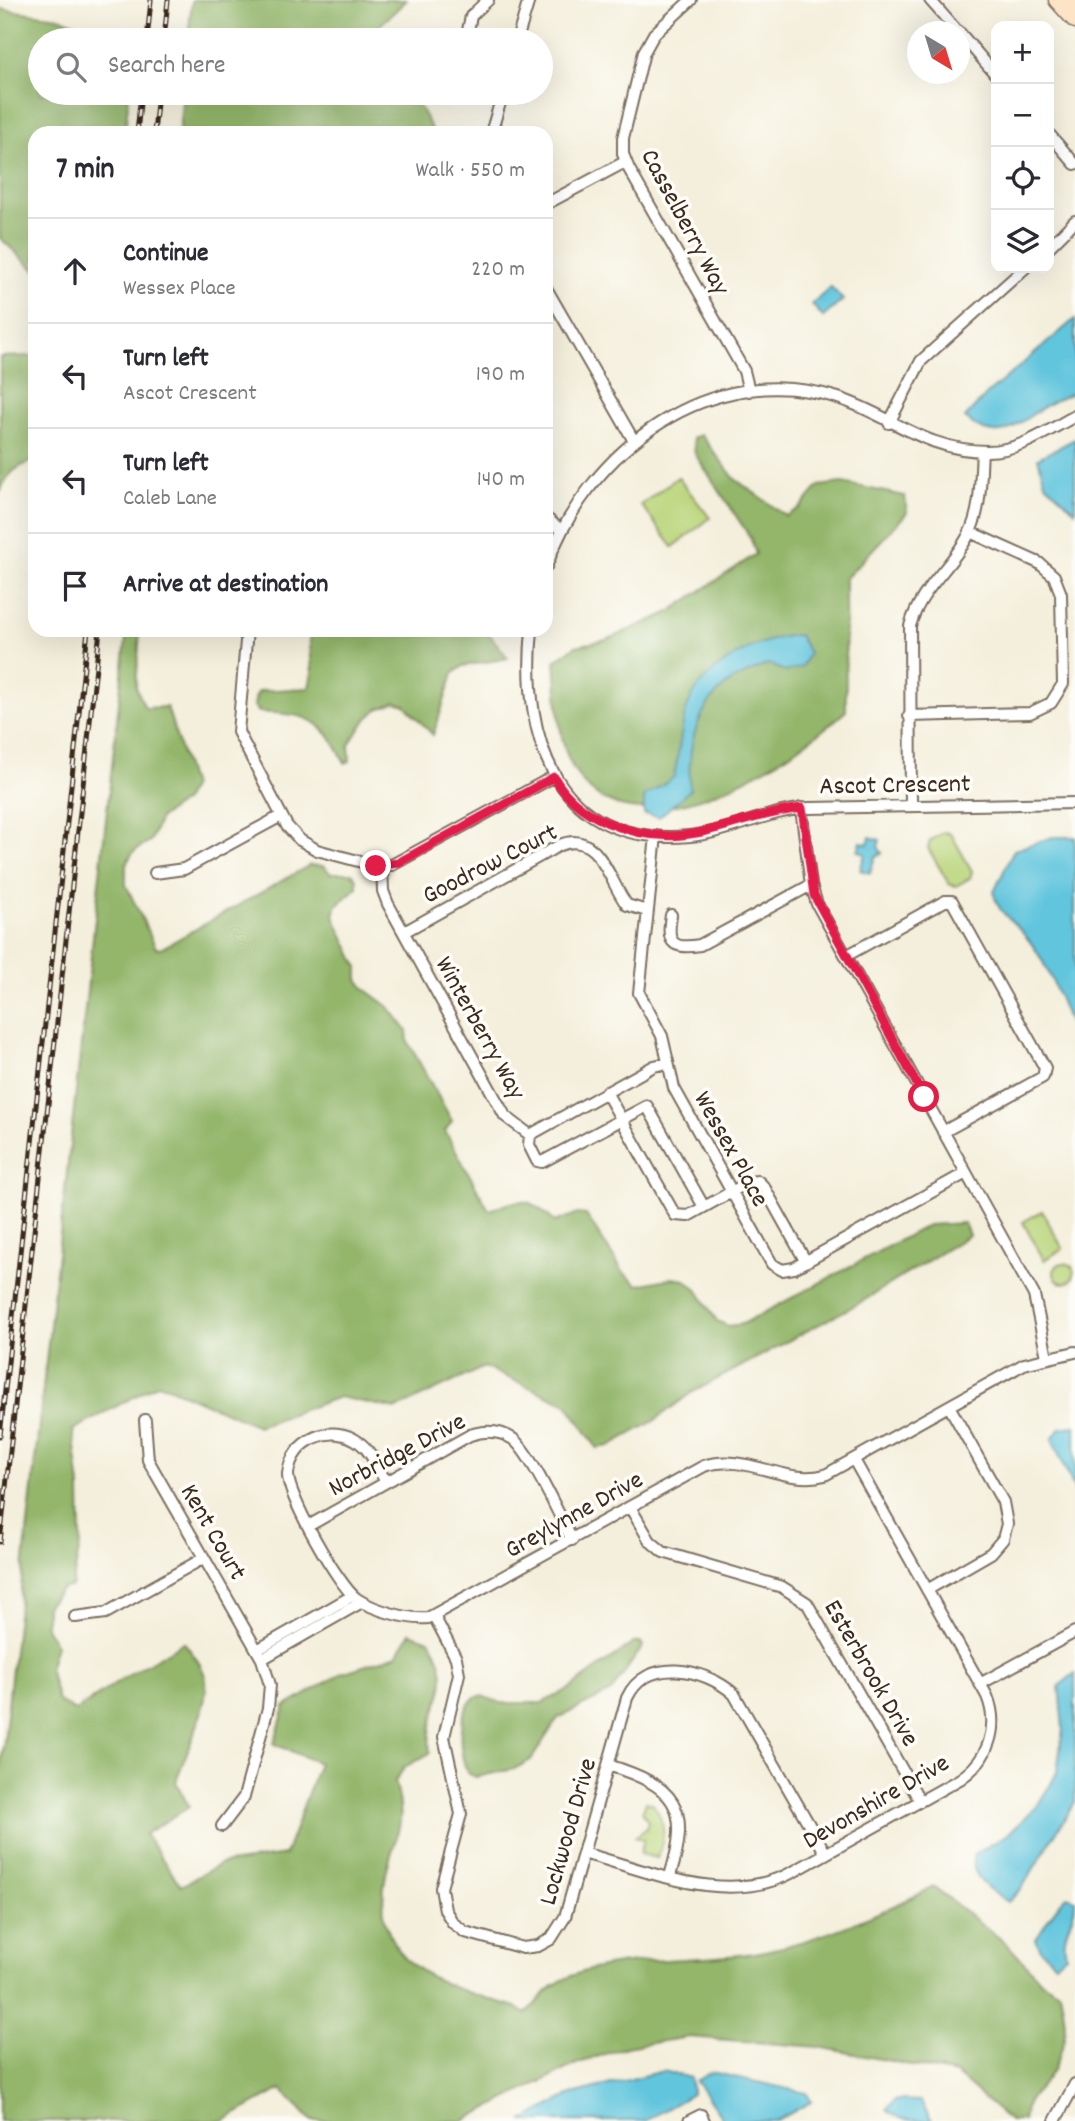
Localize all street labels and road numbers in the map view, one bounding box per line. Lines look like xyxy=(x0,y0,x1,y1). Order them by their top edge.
street label: Casselberry Way xyxy=(630,143,738,303)
street label: Ascot Crescent xyxy=(819,767,971,806)
street label: Goodrow Court xyxy=(417,815,565,915)
street label: Winterberry Way xyxy=(424,950,534,1107)
street label: Wessex Place xyxy=(683,1085,777,1214)
street label: Norbridge Drive xyxy=(322,1404,473,1508)
street label: Greylynne Drive xyxy=(499,1463,651,1569)
street label: Kent Court xyxy=(169,1478,255,1588)
street label: Esterbrook Drive xyxy=(813,1593,927,1754)
street label: Devonshire Drive xyxy=(796,1746,957,1860)
street label: Lockwood Drive xyxy=(531,1754,608,1910)

